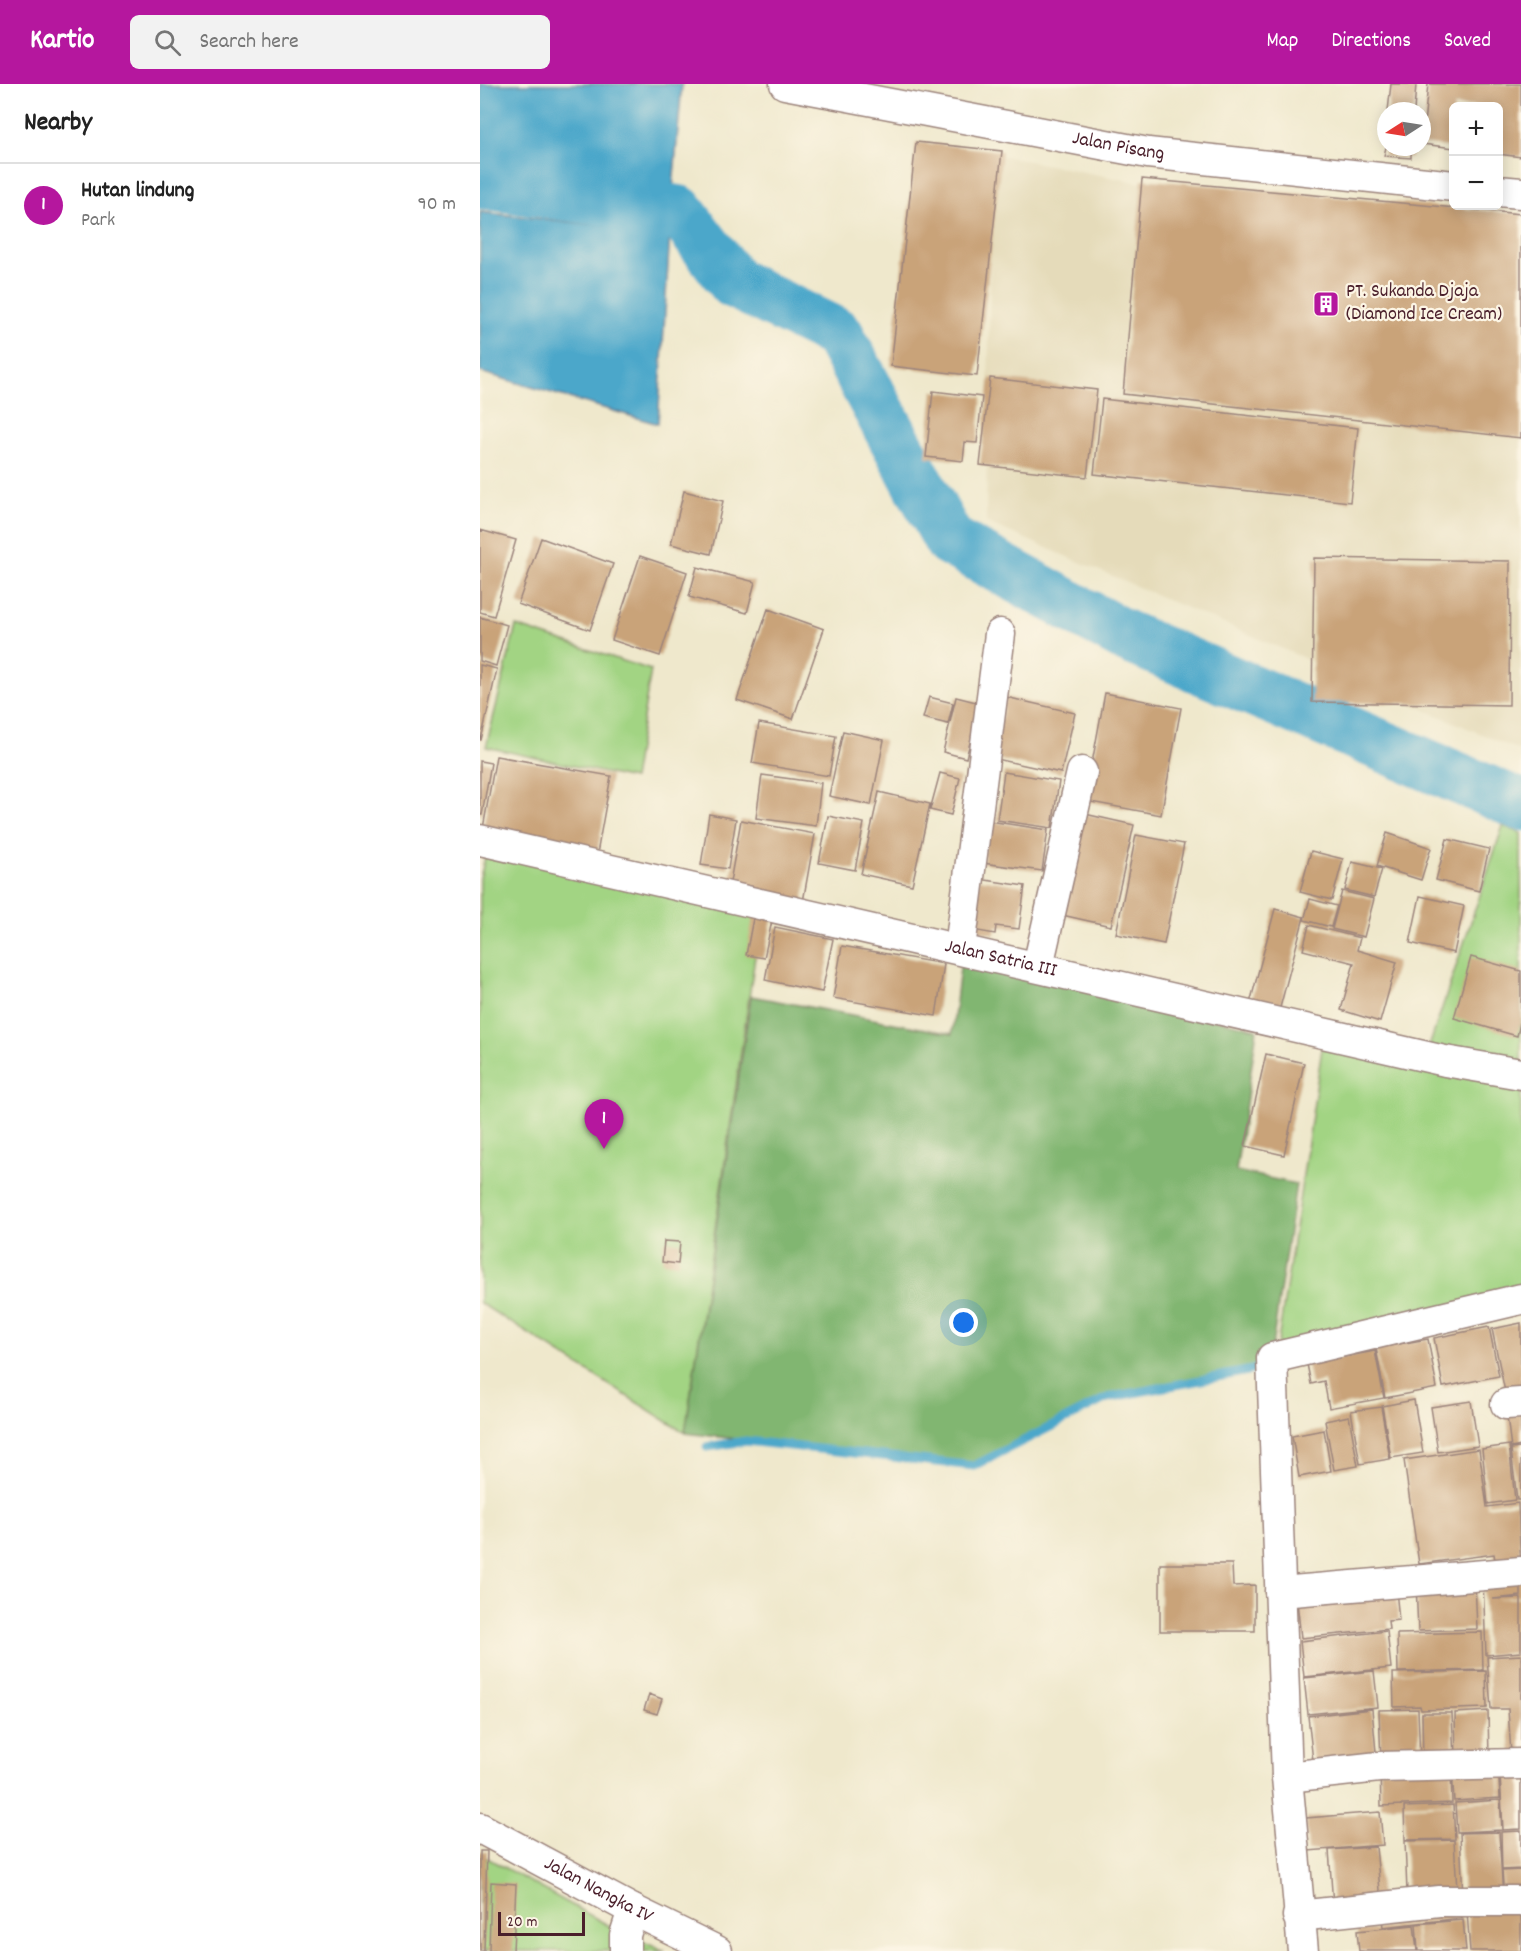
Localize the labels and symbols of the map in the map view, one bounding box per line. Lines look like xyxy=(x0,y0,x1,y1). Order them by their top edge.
north arrow xyxy=(1377,102,1431,156)
street label: Jalan Pisang xyxy=(1070,125,1166,169)
place label: PT. Sukanda Djaja (Diamond Ice Cream) xyxy=(1346,278,1502,329)
building icon: PT. Sukanda Djaja (Diamond Ice Cream) xyxy=(1311,289,1341,319)
street label: Jalan Satria III xyxy=(942,933,1059,986)
pin: 1 xyxy=(584,1100,624,1149)
your location xyxy=(949,1308,978,1337)
street label: Jalan Nangka IV xyxy=(539,1851,658,1932)
scale bar xyxy=(498,1909,585,1936)

